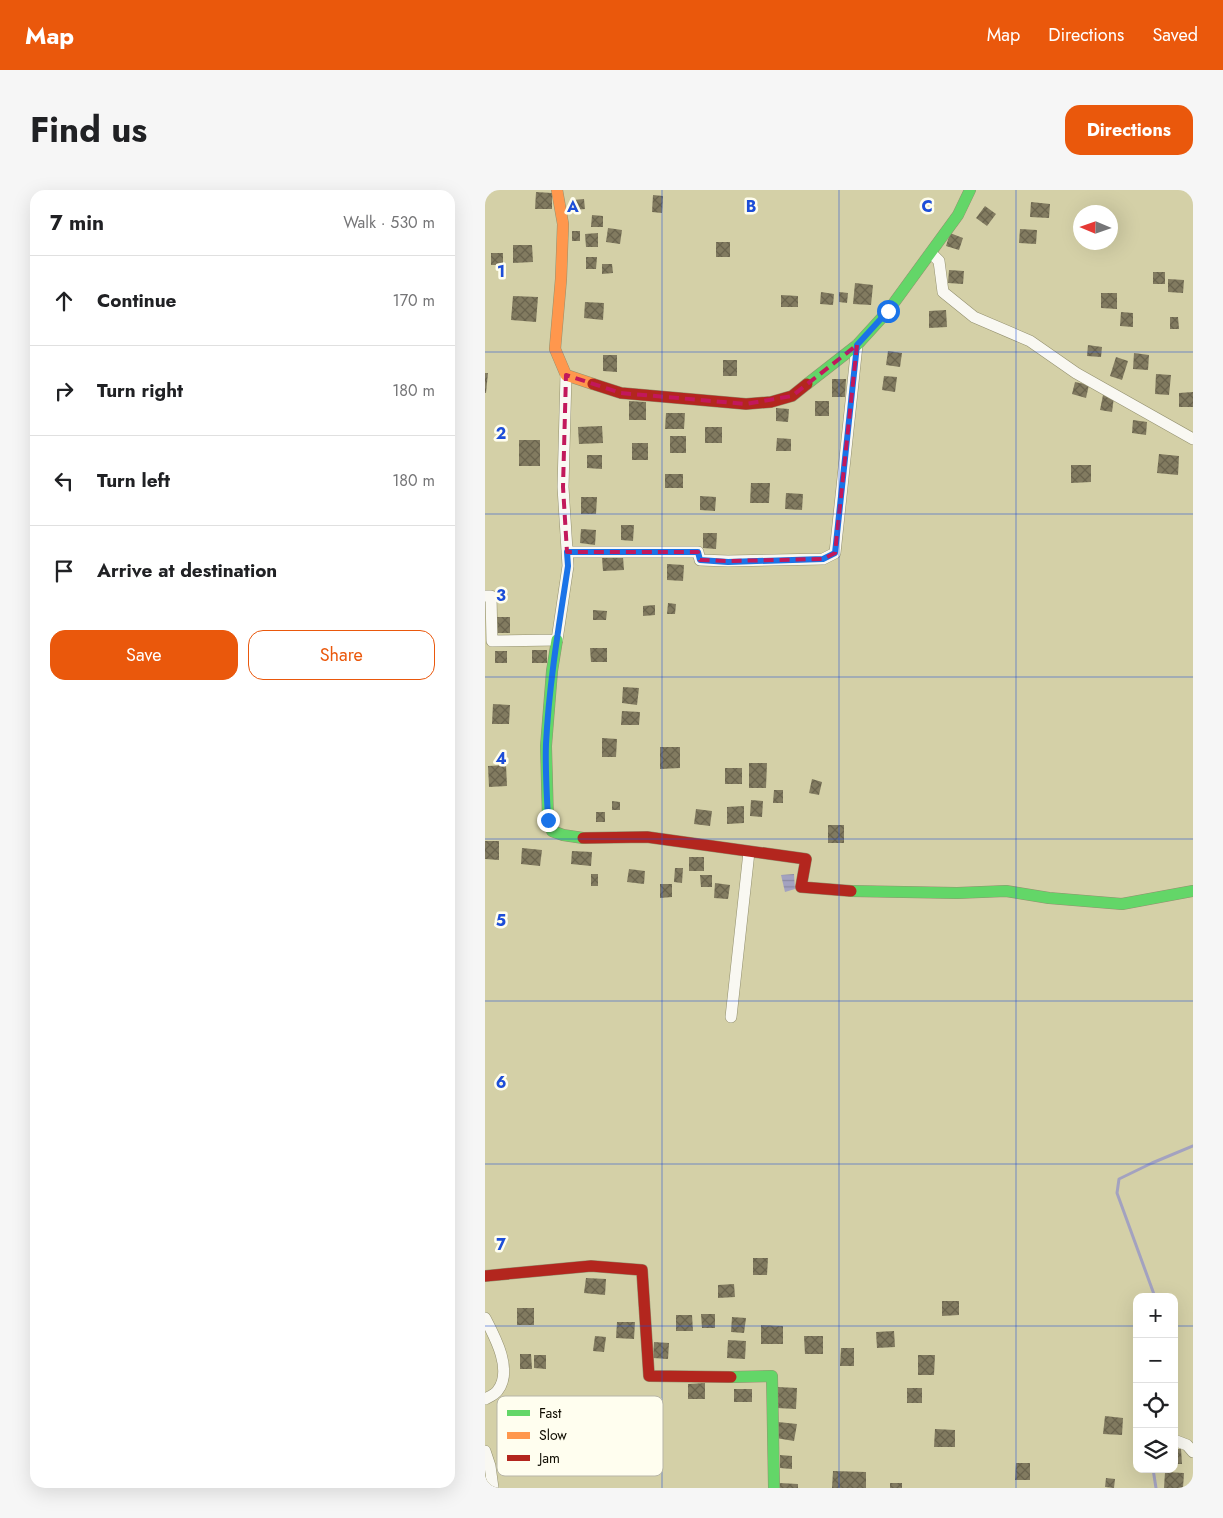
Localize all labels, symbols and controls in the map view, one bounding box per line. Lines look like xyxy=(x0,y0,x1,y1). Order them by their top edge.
text: Map xyxy=(25,18,74,53)
text: Map xyxy=(987,22,1020,48)
text: Directions xyxy=(1048,22,1124,48)
text: Saved xyxy=(1152,22,1198,48)
text: Find us xyxy=(30,105,147,155)
button: Directions xyxy=(1065,105,1193,155)
text: A xyxy=(566,195,579,218)
text: B xyxy=(746,195,756,218)
text: C xyxy=(921,195,933,218)
north arrow xyxy=(1073,205,1118,250)
text: 7 min xyxy=(50,208,104,238)
text: Walk · 530 m xyxy=(343,211,435,234)
text: 1 xyxy=(497,260,505,283)
icon: ahead xyxy=(50,287,78,315)
text: Continue xyxy=(97,287,176,314)
text: 170 m xyxy=(393,289,435,312)
route start xyxy=(877,300,900,323)
icon: right xyxy=(50,377,78,405)
text: Turn right xyxy=(97,377,183,404)
text: 180 m xyxy=(392,379,435,402)
text: 2 xyxy=(496,422,506,445)
icon: left xyxy=(50,467,78,495)
text: Turn left xyxy=(97,467,170,494)
text: 180 m xyxy=(392,469,435,492)
icon: arrive xyxy=(50,557,78,585)
text: Arrive at destination xyxy=(97,557,277,584)
text: 3 xyxy=(496,584,506,607)
button: Save xyxy=(50,630,238,680)
button: Share xyxy=(248,630,435,680)
text: 4 xyxy=(495,747,507,770)
route end xyxy=(537,809,560,832)
text: 5 xyxy=(496,909,506,932)
text: 6 xyxy=(496,1071,506,1094)
text: 7 xyxy=(496,1233,506,1256)
map controls xyxy=(1133,1293,1178,1473)
button: + xyxy=(1133,1293,1178,1338)
button: − xyxy=(1133,1338,1178,1383)
button: locate xyxy=(1133,1383,1178,1428)
legend xyxy=(497,1396,663,1476)
text: Fast xyxy=(539,1403,562,1423)
text: Slow xyxy=(539,1425,567,1445)
button: layers xyxy=(1133,1428,1178,1473)
text: Jam xyxy=(537,1448,560,1468)

